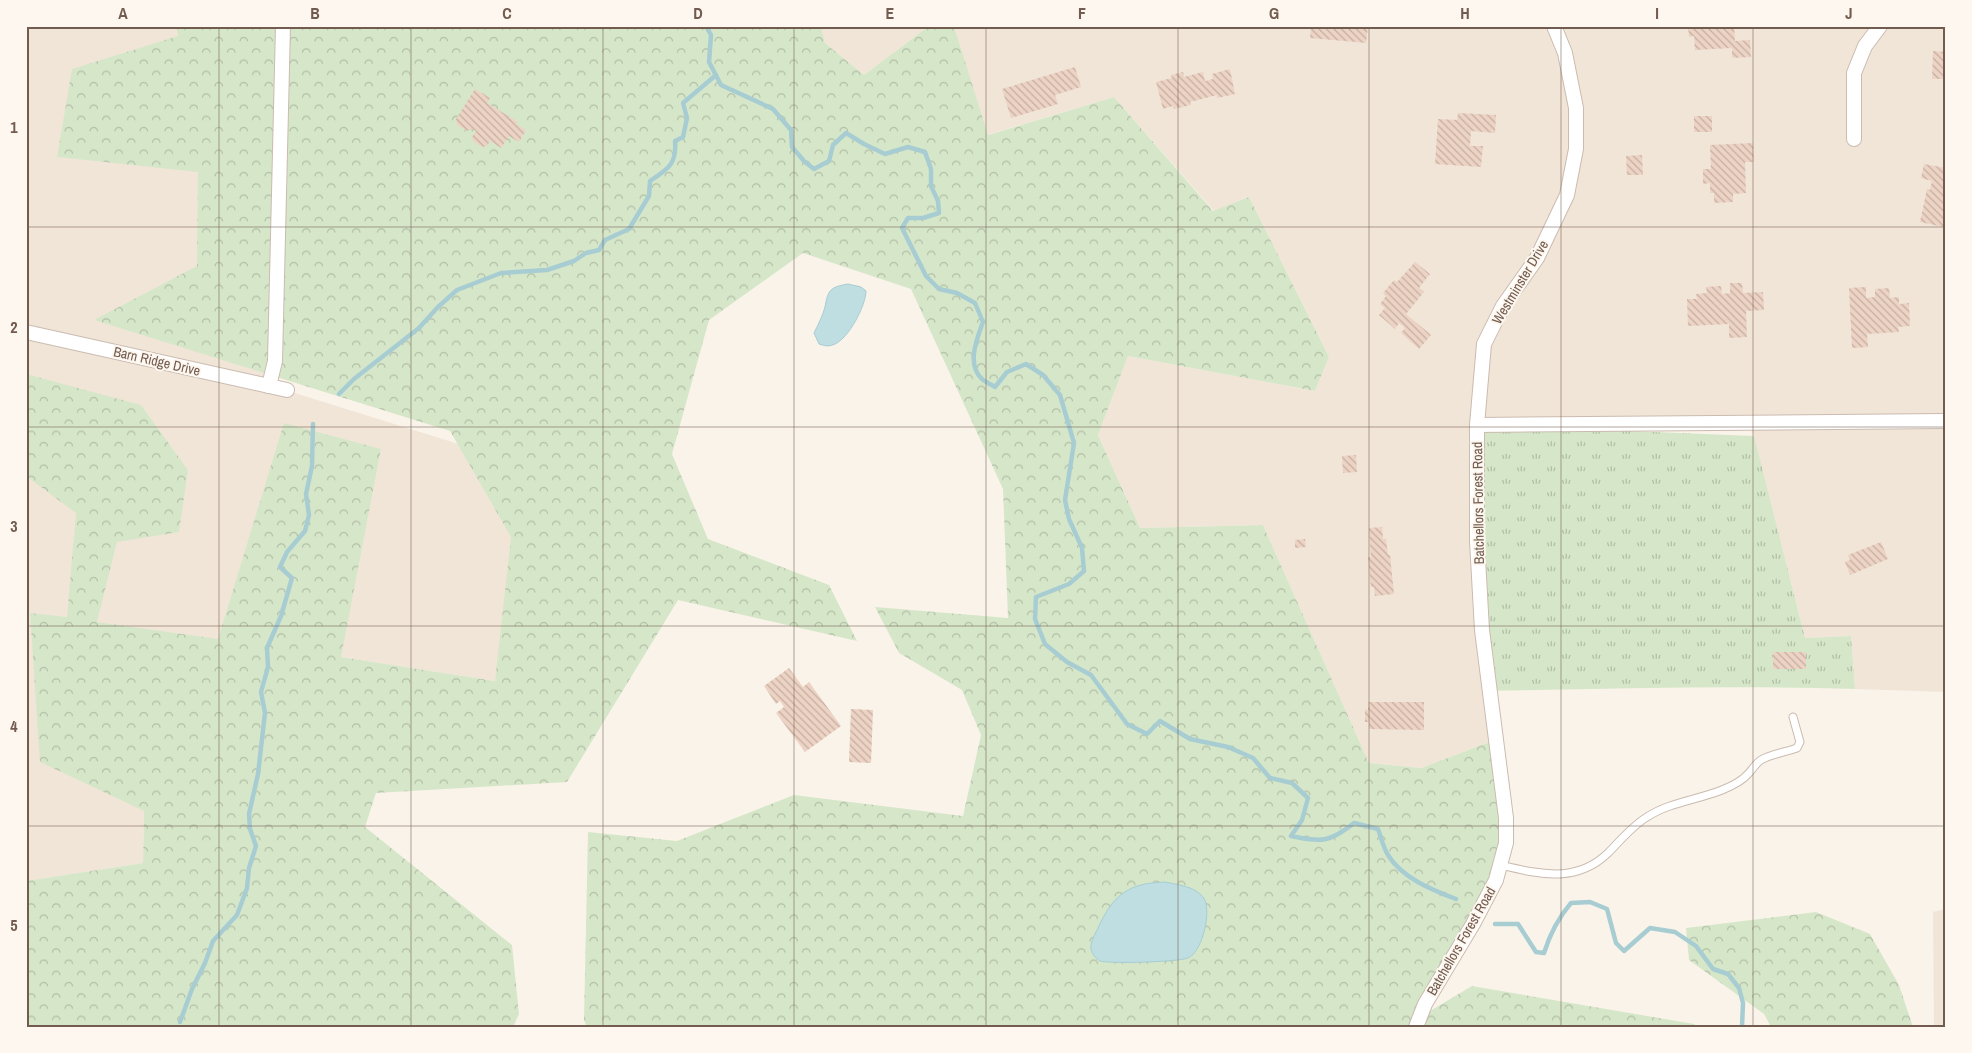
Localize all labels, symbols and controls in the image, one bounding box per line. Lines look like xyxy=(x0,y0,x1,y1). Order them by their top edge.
text: A xyxy=(118,2,128,24)
text: B xyxy=(310,2,320,24)
text: C xyxy=(502,2,512,24)
text: D xyxy=(693,2,703,24)
text: E xyxy=(886,2,895,24)
text: F xyxy=(1078,2,1086,24)
text: G xyxy=(1269,2,1279,24)
text: H xyxy=(1460,2,1470,24)
text: I xyxy=(1655,2,1659,24)
text: J xyxy=(1845,2,1853,24)
text: 1 xyxy=(10,116,18,138)
street label: Westminster Drive xyxy=(1488,237,1552,327)
text: 2 xyxy=(10,316,18,338)
street label: Barn Ridge Drive xyxy=(112,342,202,380)
street label: Batchellors Forest Road xyxy=(1468,442,1488,564)
text: 3 xyxy=(10,515,18,537)
text: 4 xyxy=(10,715,18,737)
street label: Batchellors Forest Road xyxy=(1423,883,1499,999)
text: 5 xyxy=(10,914,18,936)

